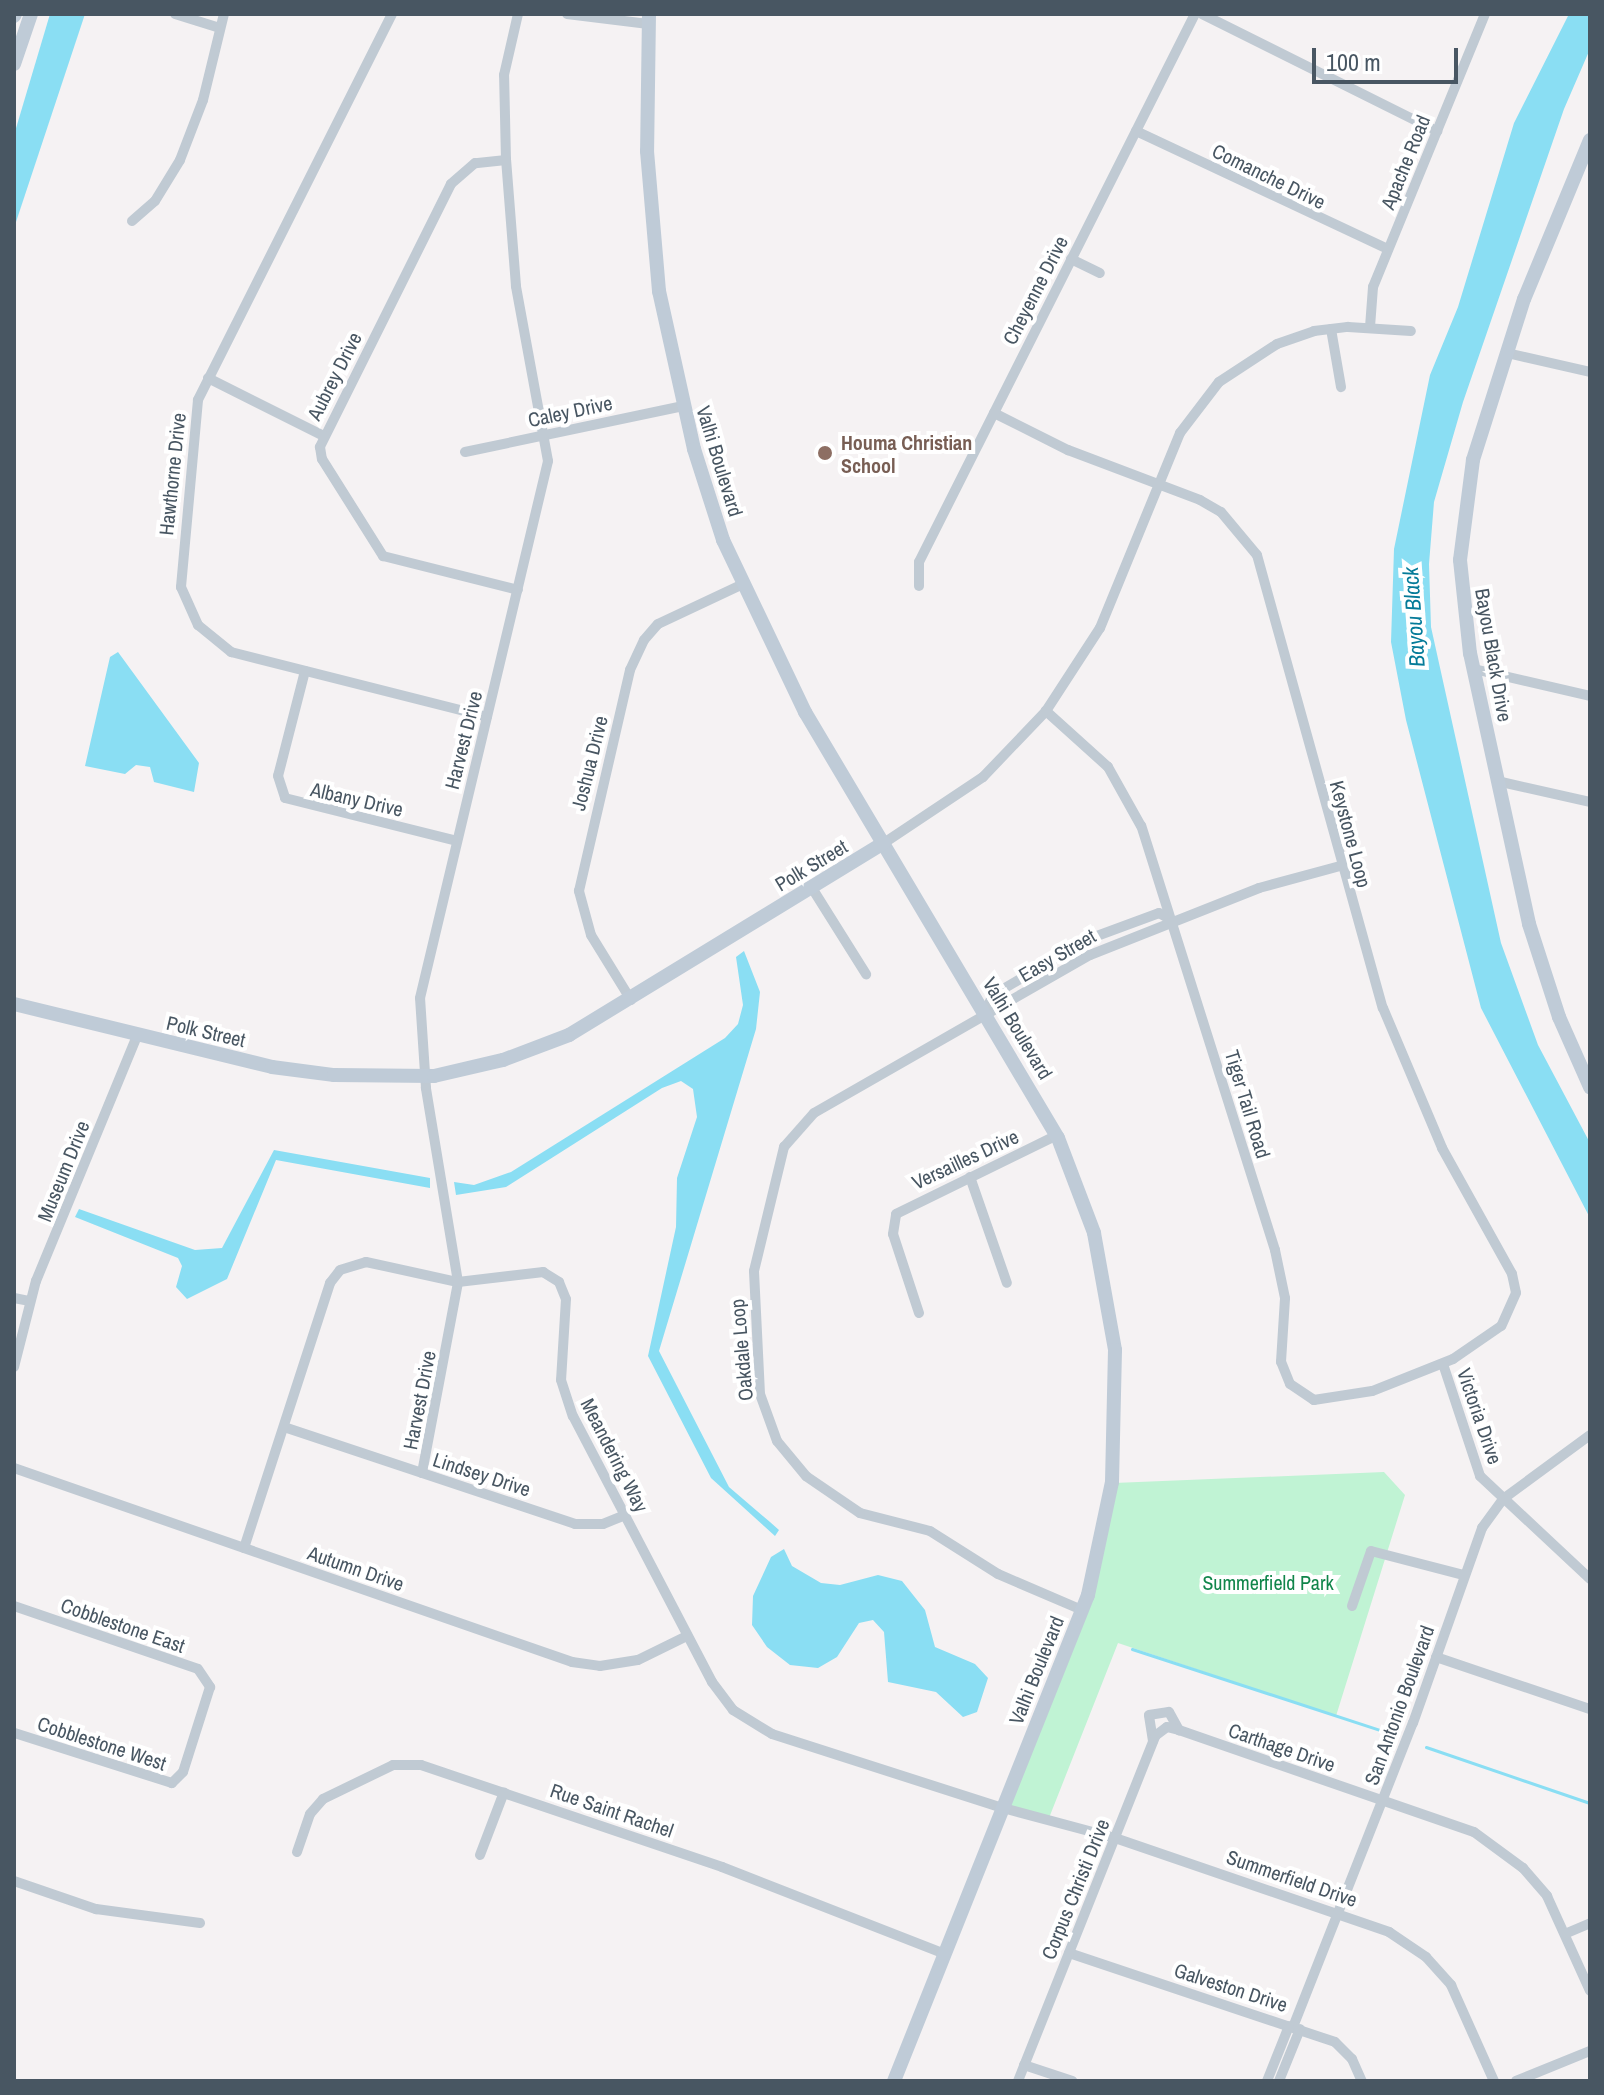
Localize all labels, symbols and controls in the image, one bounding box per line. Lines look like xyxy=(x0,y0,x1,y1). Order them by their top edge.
scale bar xyxy=(1316,32,1462,82)
text: 100 m xyxy=(1326,46,1381,78)
street label: Apache Road xyxy=(1375,111,1435,213)
street label: Comanche Drive xyxy=(1208,138,1330,214)
street label: Cheyenne Drive xyxy=(997,232,1073,348)
street label: Aubrey Drive xyxy=(302,328,366,424)
street label: Caley Drive xyxy=(526,390,614,432)
street label: Valhi Boulevard xyxy=(692,403,748,519)
street label: Hawthorne Drive xyxy=(154,412,190,536)
place label: Houma Christian School xyxy=(841,430,972,477)
marker: Houma Christian School xyxy=(816,444,834,462)
water label: Bayou Black xyxy=(1397,566,1431,668)
street label: Bayou Black Drive xyxy=(1470,586,1518,724)
street label: Harvest Drive xyxy=(439,688,487,792)
street label: Joshua Drive xyxy=(566,713,612,813)
street label: Albany Drive xyxy=(309,777,405,821)
street label: Keystone Loop xyxy=(1325,778,1377,890)
street label: Polk Street xyxy=(770,834,852,896)
street label: Easy Street xyxy=(1014,923,1100,987)
street label: Valhi Boulevard xyxy=(978,973,1058,1083)
street label: Polk Street xyxy=(164,1010,248,1052)
street label: Tiger Tail Road xyxy=(1220,1047,1276,1161)
street label: Museum Drive xyxy=(32,1117,94,1225)
street label: Versailles Drive xyxy=(908,1124,1022,1194)
street label: Oakdale Loop xyxy=(725,1298,757,1402)
street label: Harvest Drive xyxy=(398,1349,440,1451)
street label: Victoria Drive xyxy=(1452,1365,1508,1467)
street label: Meandering Way xyxy=(576,1394,654,1516)
street label: Lindsey Drive xyxy=(430,1447,534,1501)
street label: Autumn Drive xyxy=(305,1540,407,1596)
park label: Summerfield Park xyxy=(1202,1570,1334,1594)
street label: Cobblestone East xyxy=(58,1593,188,1657)
street label: Valhi Boulevard xyxy=(1003,1612,1069,1728)
street label: San Antonio Boulevard xyxy=(1359,1622,1439,1788)
street label: Cobblestone West xyxy=(35,1711,169,1775)
street label: Carthage Drive xyxy=(1226,1718,1338,1776)
street label: Rue Saint Rachel xyxy=(547,1778,677,1842)
street label: Corpus Christi Drive xyxy=(1036,1815,1114,1963)
street label: Summerfield Drive xyxy=(1223,1844,1361,1912)
street label: Galveston Drive xyxy=(1171,1957,1291,2017)

